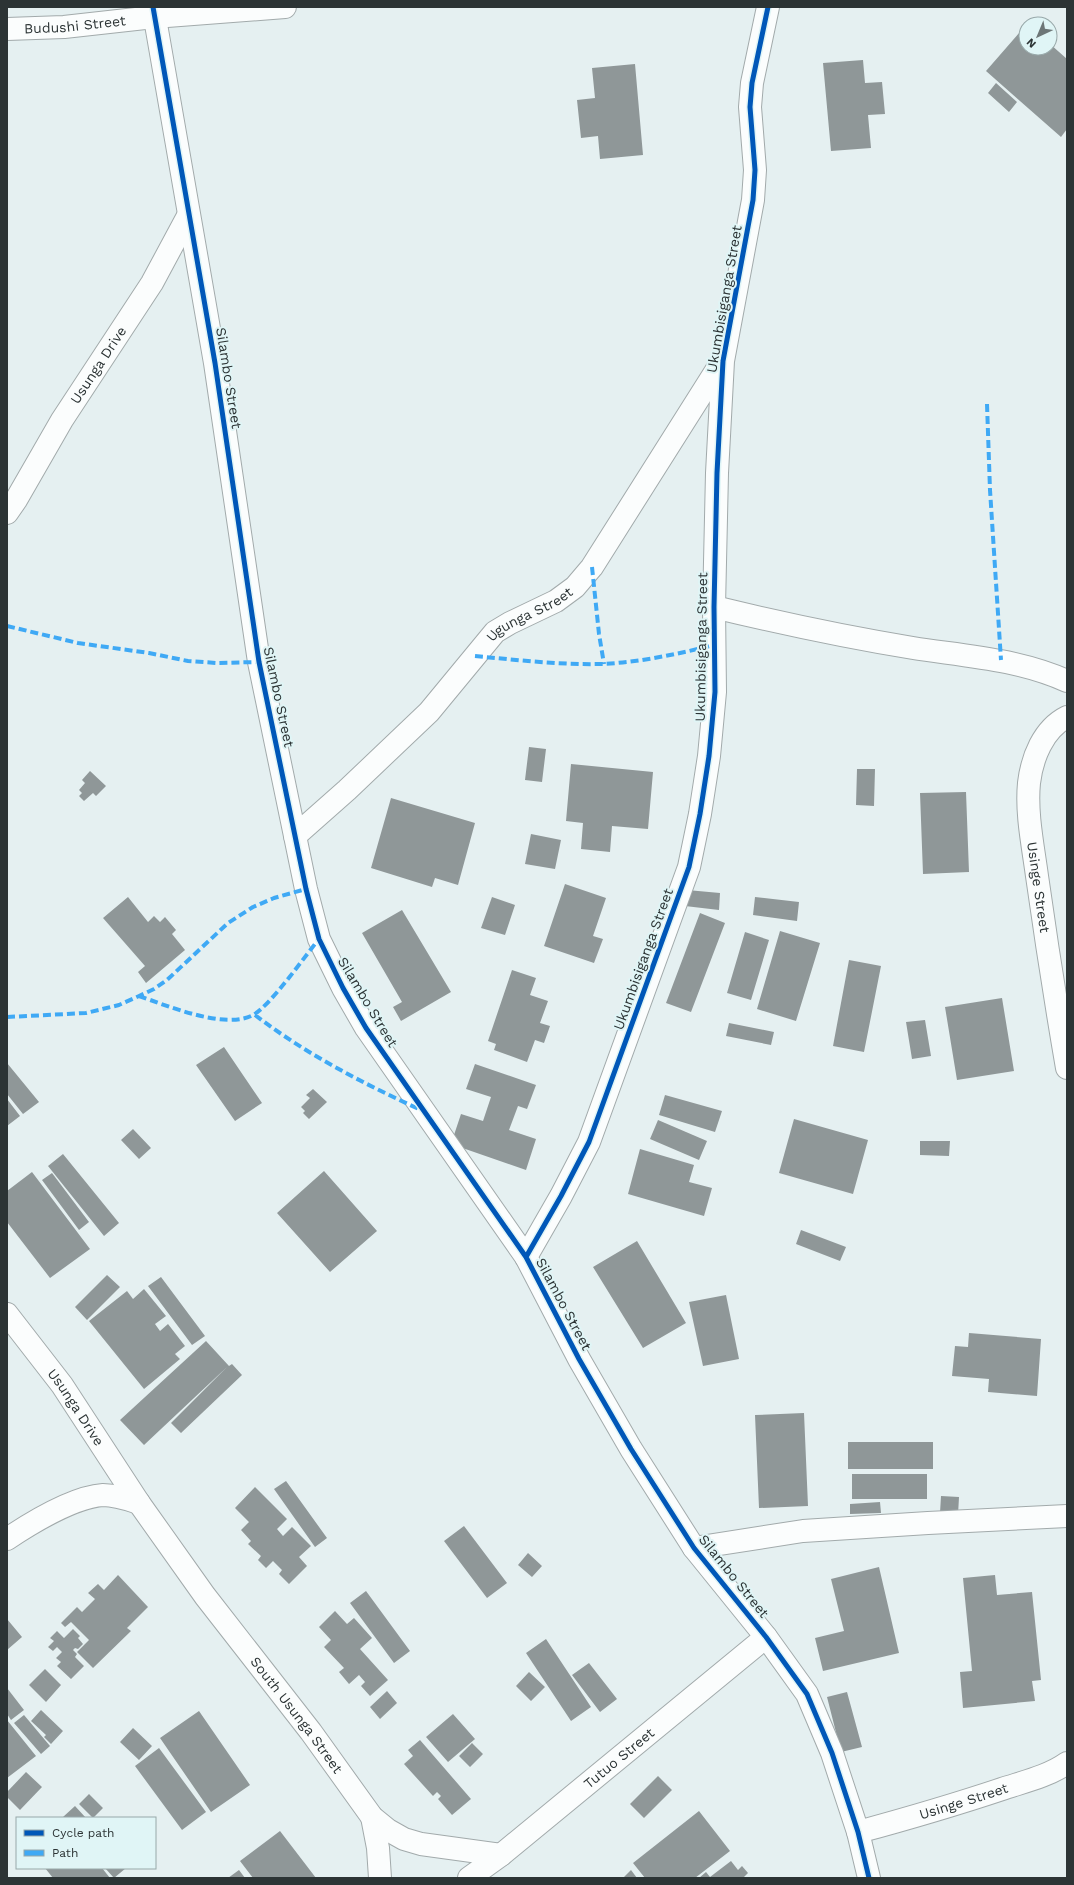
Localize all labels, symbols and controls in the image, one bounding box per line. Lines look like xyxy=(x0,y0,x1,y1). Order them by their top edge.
street label: Budushi Street xyxy=(24,12,127,36)
north arrow xyxy=(1018,16,1058,56)
text: N xyxy=(1024,35,1039,50)
street label: Ukumbisiganga Street xyxy=(703,224,745,374)
street label: Usunga Drive xyxy=(67,323,129,407)
street label: Silambo Street xyxy=(213,326,245,430)
street label: Ukumbisiganga Street xyxy=(692,572,710,722)
street label: Ugunga Street xyxy=(483,584,576,644)
street label: Silambo Street xyxy=(261,645,297,749)
street label: Usinge Street xyxy=(1024,841,1053,934)
street label: Ukumbisiganga Street xyxy=(610,886,676,1032)
street label: Silambo Street xyxy=(335,954,401,1050)
street label: Silambo Street xyxy=(533,1255,595,1353)
street label: Usunga Drive xyxy=(44,1366,107,1449)
street label: Silambo Street xyxy=(696,1531,772,1621)
street label: South Usunga Street xyxy=(247,1654,346,1776)
street label: Tutuo Street xyxy=(581,1724,657,1792)
street label: Usinge Street xyxy=(917,1780,1010,1822)
legend xyxy=(16,1817,156,1869)
text: Cycle path xyxy=(52,1826,114,1840)
text: Path xyxy=(52,1846,78,1860)

